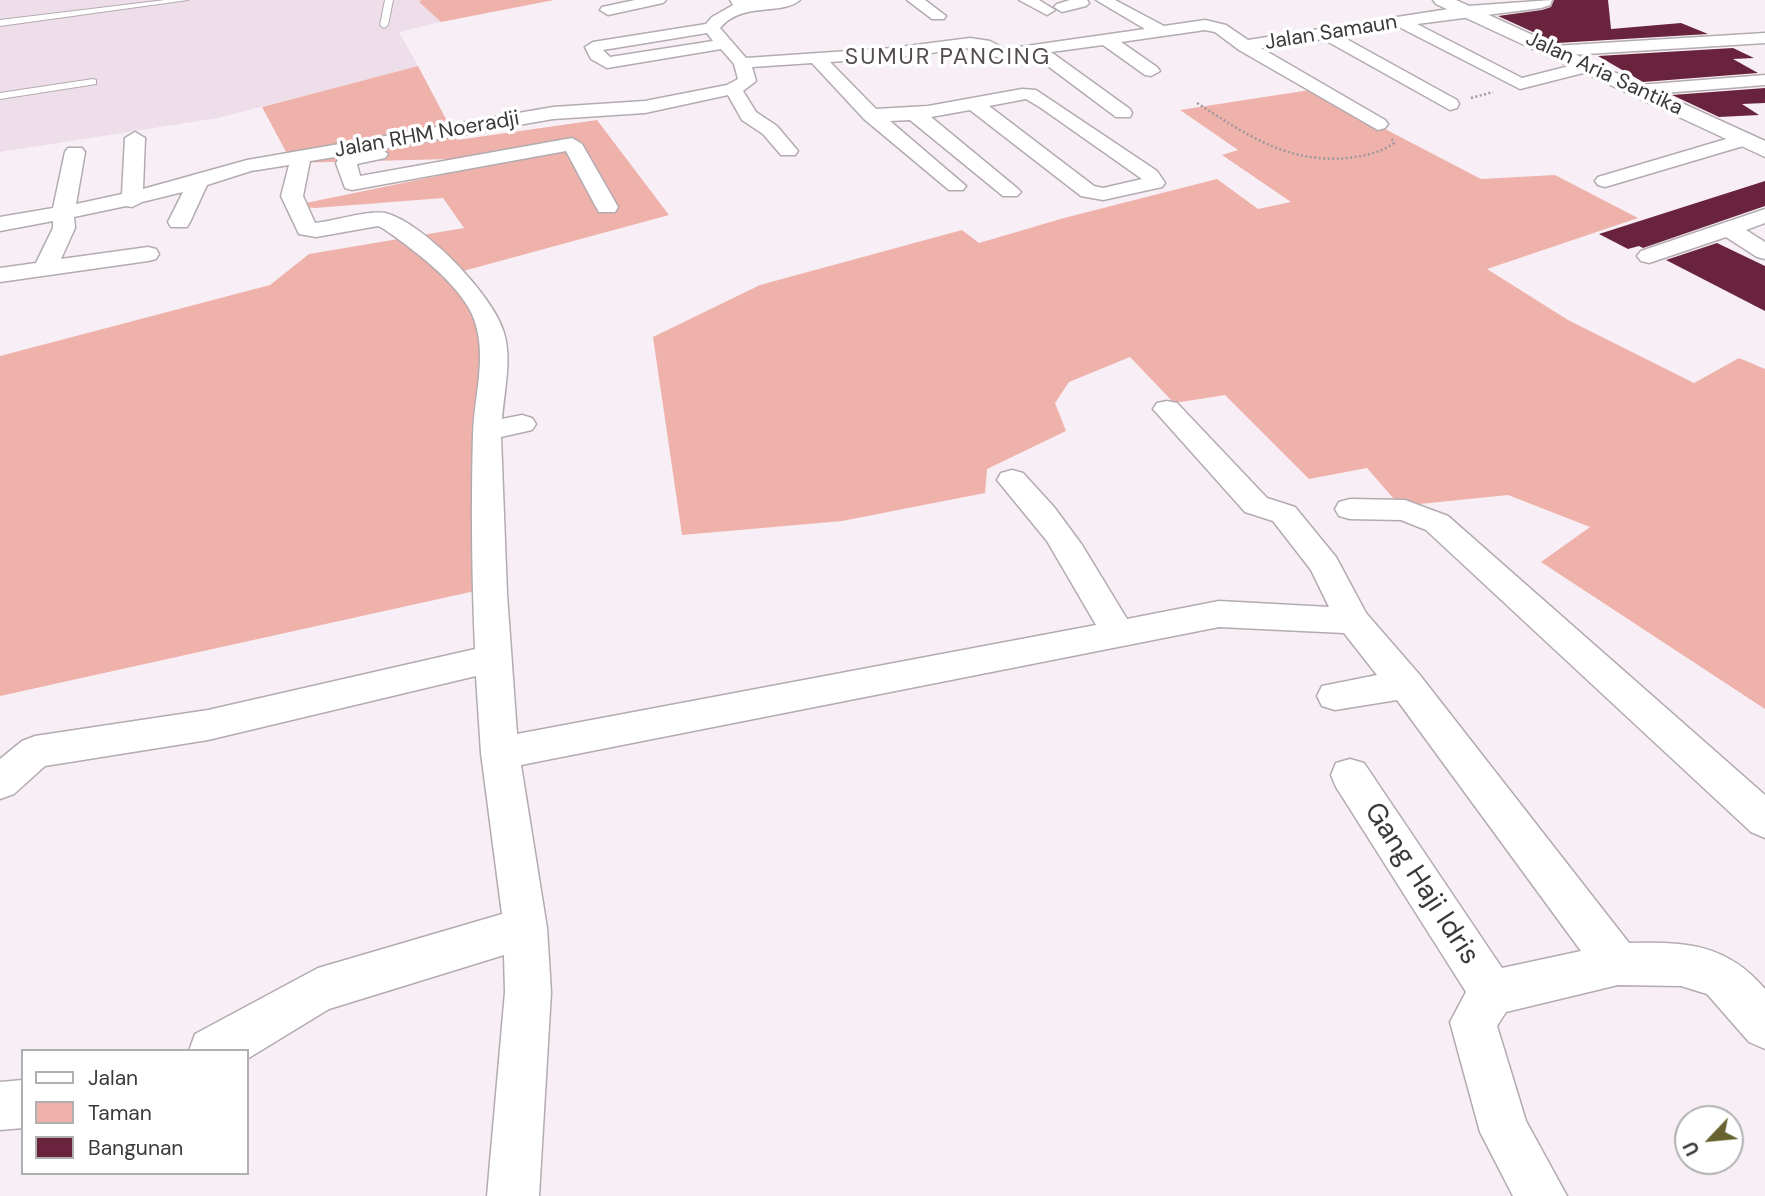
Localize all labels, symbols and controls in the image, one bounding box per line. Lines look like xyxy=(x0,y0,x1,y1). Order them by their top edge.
street label: Jalan Samaun xyxy=(1263,10,1399,56)
street label: Jalan Aria Santika xyxy=(1521,27,1687,121)
district label: SUMUR PANCING xyxy=(846,44,1050,72)
street label: Jalan RHM Noeradji xyxy=(333,106,521,164)
street label: Gang Haji Idris xyxy=(1356,797,1486,971)
legend xyxy=(21,1049,248,1175)
text: Jalan xyxy=(88,1064,138,1092)
text: Taman xyxy=(88,1099,152,1127)
north arrow xyxy=(1674,1105,1744,1175)
text: Bangunan xyxy=(88,1134,183,1162)
text: U xyxy=(1677,1137,1706,1160)

